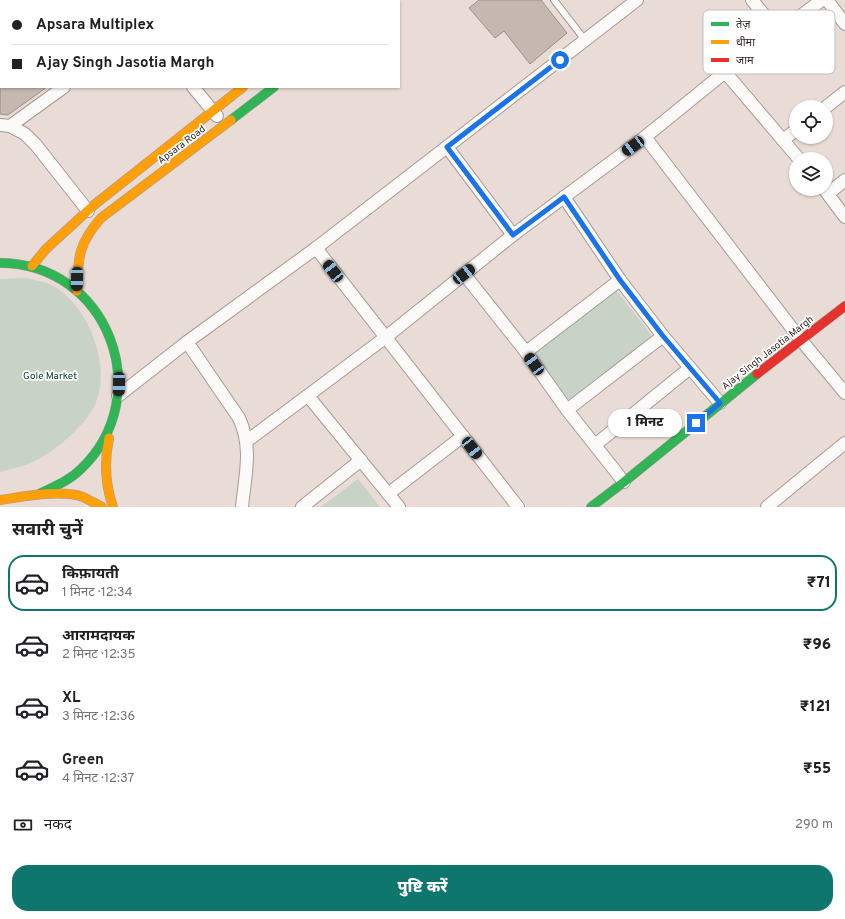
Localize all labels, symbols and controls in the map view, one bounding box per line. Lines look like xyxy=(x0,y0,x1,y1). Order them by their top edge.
legend xyxy=(703,10,835,74)
text: Apsara Multiplex xyxy=(36,16,154,35)
text: तेज़ xyxy=(736,18,751,32)
text: धीमा xyxy=(736,36,755,50)
route start xyxy=(551,51,569,69)
text: Ajay Singh Jasotia Margh xyxy=(36,54,214,73)
text: जाम xyxy=(736,54,754,68)
map controls xyxy=(789,100,833,196)
button: locate xyxy=(789,100,833,144)
street label: Apsara Road xyxy=(155,123,208,167)
car xyxy=(620,134,646,158)
button: layers xyxy=(789,152,833,196)
car xyxy=(321,258,345,284)
car xyxy=(451,262,477,286)
car xyxy=(71,267,83,291)
street label: Ajay Singh Jasotia Margh xyxy=(719,313,817,393)
car xyxy=(522,351,546,377)
park label: Gole Market xyxy=(23,370,77,383)
car xyxy=(113,372,125,396)
callout: 1 मिनट xyxy=(608,409,682,437)
route end xyxy=(687,414,705,432)
text: 1 मिनट xyxy=(627,415,663,431)
car xyxy=(460,435,484,461)
text: सवारी चुनें xyxy=(12,519,83,542)
icon: car xyxy=(14,565,50,601)
text: किफ़ायती xyxy=(62,565,119,584)
text: ₹71 xyxy=(807,574,831,593)
text: 1 मिनट · 12:34 xyxy=(62,585,133,601)
icon: car xyxy=(14,627,50,663)
text: आरामदायक xyxy=(62,627,135,646)
text: ₹96 xyxy=(802,636,831,655)
text: 2 मिनट · 12:35 xyxy=(62,647,136,663)
icon: car xyxy=(14,689,50,725)
text: XL xyxy=(62,689,80,708)
text: ₹121 xyxy=(800,698,831,717)
text: 3 मिनट · 12:36 xyxy=(62,709,135,725)
icon: car xyxy=(14,751,50,787)
text: Green xyxy=(62,751,104,770)
text: ₹55 xyxy=(803,760,831,779)
text: 4 मिनट · 12:37 xyxy=(62,771,134,787)
icon: cash xyxy=(12,814,34,836)
text: नकद xyxy=(44,816,72,835)
text: 290 m xyxy=(795,817,833,833)
button: पुष्टि करें xyxy=(12,865,833,911)

